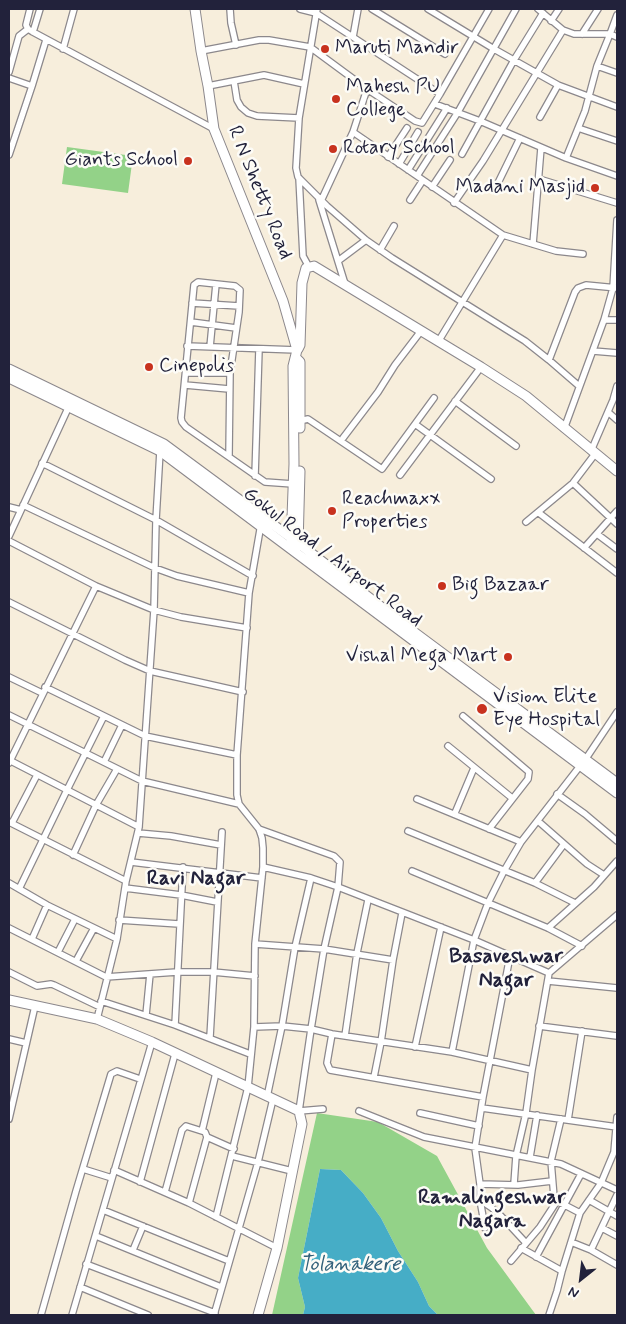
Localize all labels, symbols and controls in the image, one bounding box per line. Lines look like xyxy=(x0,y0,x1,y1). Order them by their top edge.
place label: Maruti Mandir xyxy=(335,37,459,61)
marker: Maruti Mandir xyxy=(319,43,331,55)
place label: Mahesh PU College xyxy=(346,76,440,123)
marker: Mahesh PU College xyxy=(330,93,342,105)
street label: R N Shetty Road xyxy=(221,123,297,263)
place label: Rotary School xyxy=(343,137,455,161)
marker: Rotary School xyxy=(327,143,339,155)
place label: Giants School xyxy=(65,149,178,173)
marker: Giants School xyxy=(182,155,194,167)
place label: Madani Masjid xyxy=(456,176,585,200)
marker: Madani Masjid xyxy=(589,182,601,194)
place label: Cinepolis xyxy=(159,355,234,379)
marker: Cinepolis xyxy=(143,361,155,373)
street label: Gokul Road / Airport Road xyxy=(237,483,427,633)
place label: Reachmaxx Properties xyxy=(342,488,440,535)
marker: Reachmaxx Properties xyxy=(326,505,338,517)
place label: Big Bazaar xyxy=(452,574,549,598)
marker: Big Bazaar xyxy=(436,580,448,592)
place label: Vishal Mega Mart xyxy=(346,645,498,669)
marker: Vishal Mega Mart xyxy=(502,651,514,663)
place label: Vision Elite Eye Hospital xyxy=(493,686,600,733)
marker: Vision Elite Eye Hospital xyxy=(475,702,489,716)
district label: Ravi Nagar xyxy=(147,867,245,893)
district label: Basaveshwar Nagar xyxy=(449,945,563,995)
district label: Ramalingeshwar Nagara xyxy=(418,1186,566,1236)
water label: Tolanakere xyxy=(299,1253,401,1279)
north arrow xyxy=(556,1254,606,1304)
text: N xyxy=(565,1282,582,1302)

